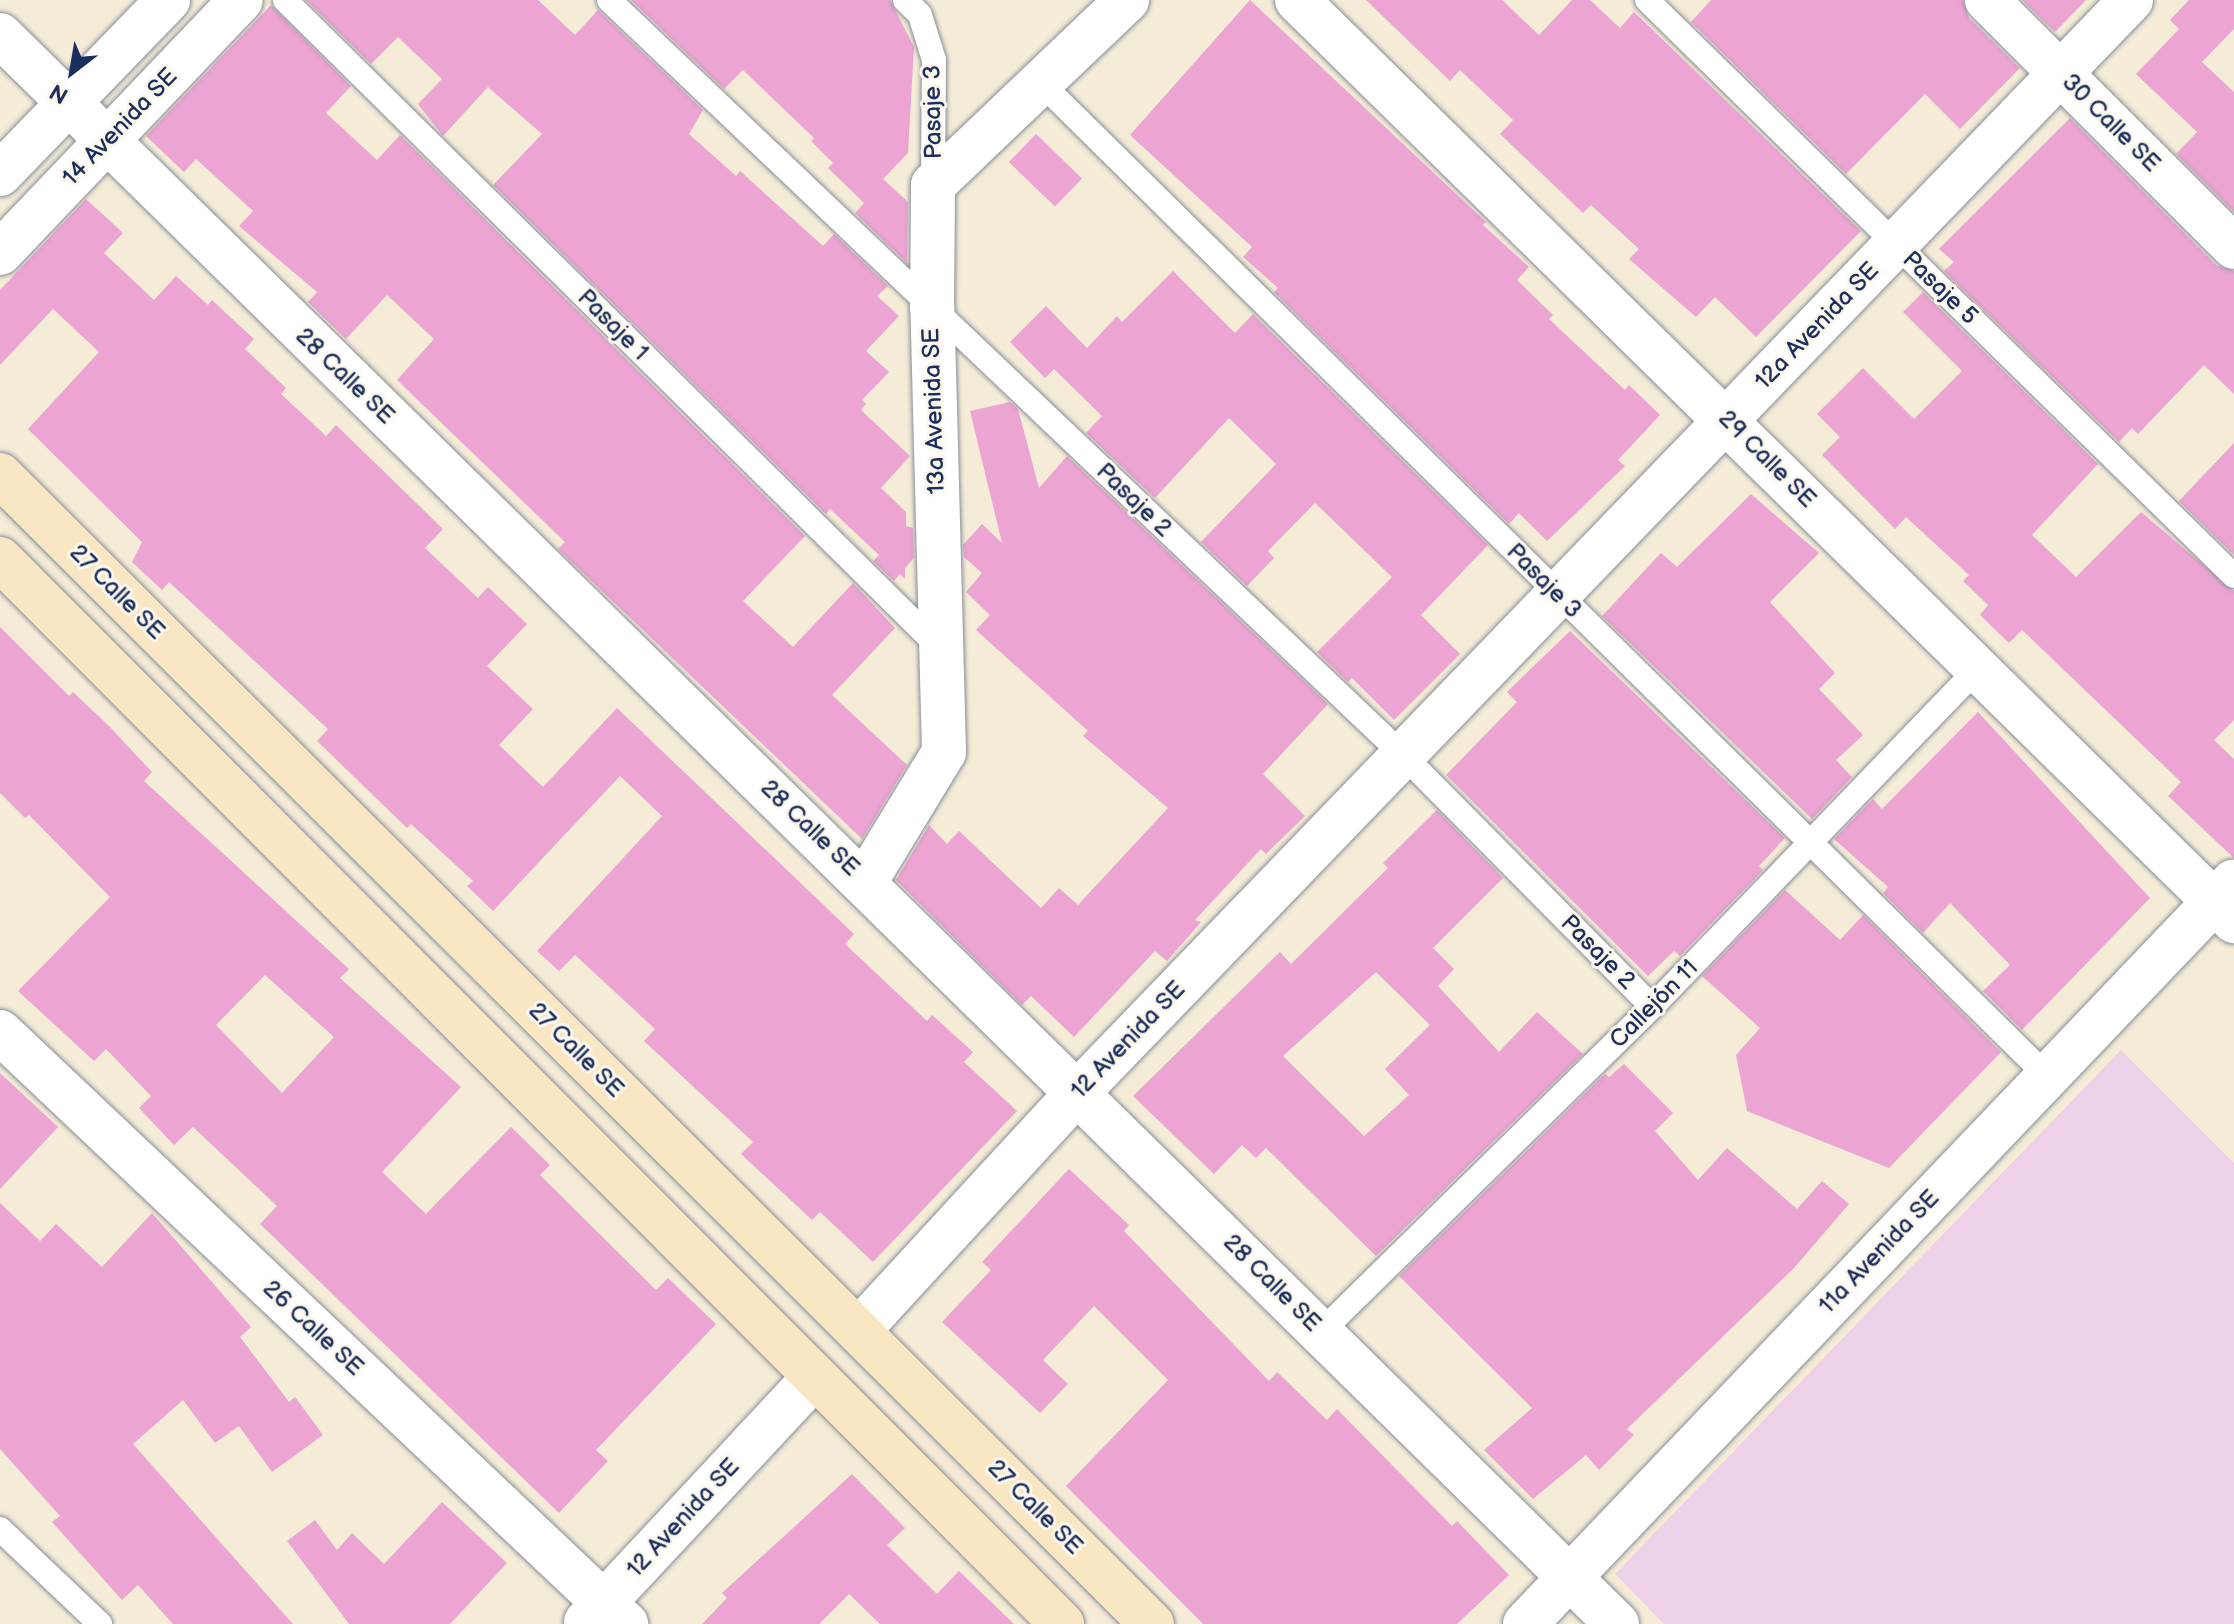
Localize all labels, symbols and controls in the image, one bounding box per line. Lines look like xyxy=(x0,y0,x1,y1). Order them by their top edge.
north arrow xyxy=(32,32,112,112)
street label: 14 Avenida SE xyxy=(56,62,184,192)
street label: Pasaje 3 xyxy=(918,65,948,159)
street label: 30 Calle SE xyxy=(2056,68,2166,178)
text: N xyxy=(45,77,73,109)
street label: Pasaje 5 xyxy=(1896,245,1984,331)
street label: 12a Avenida SE xyxy=(1749,256,1885,396)
street label: Pasaje 1 xyxy=(571,283,655,367)
street label: 28 Calle SE xyxy=(289,322,401,430)
street label: 13a Avenida SE xyxy=(917,327,951,495)
street label: 29 Calle SE xyxy=(1712,404,1822,514)
street label: Pasaje 2 xyxy=(1090,457,1178,543)
street label: Pasaje 3 xyxy=(1500,537,1588,625)
street label: 27 Calle SE xyxy=(63,538,171,646)
street label: 28 Calle SE xyxy=(754,774,866,882)
street label: Pasaje 2 xyxy=(1555,909,1641,995)
street label: Callejón 11 xyxy=(1604,954,1704,1054)
street label: 12 Avenida SE xyxy=(1065,975,1191,1105)
street label: 27 Calle SE xyxy=(522,996,630,1104)
street label: 11a Avenida SE xyxy=(1813,1184,1945,1320)
street label: 28 Calle SE xyxy=(1217,1228,1327,1338)
street label: 26 Calle SE xyxy=(257,1274,369,1382)
street label: 12 Avenida SE xyxy=(620,1452,746,1584)
street label: 27 Calle SE xyxy=(981,1453,1089,1561)

